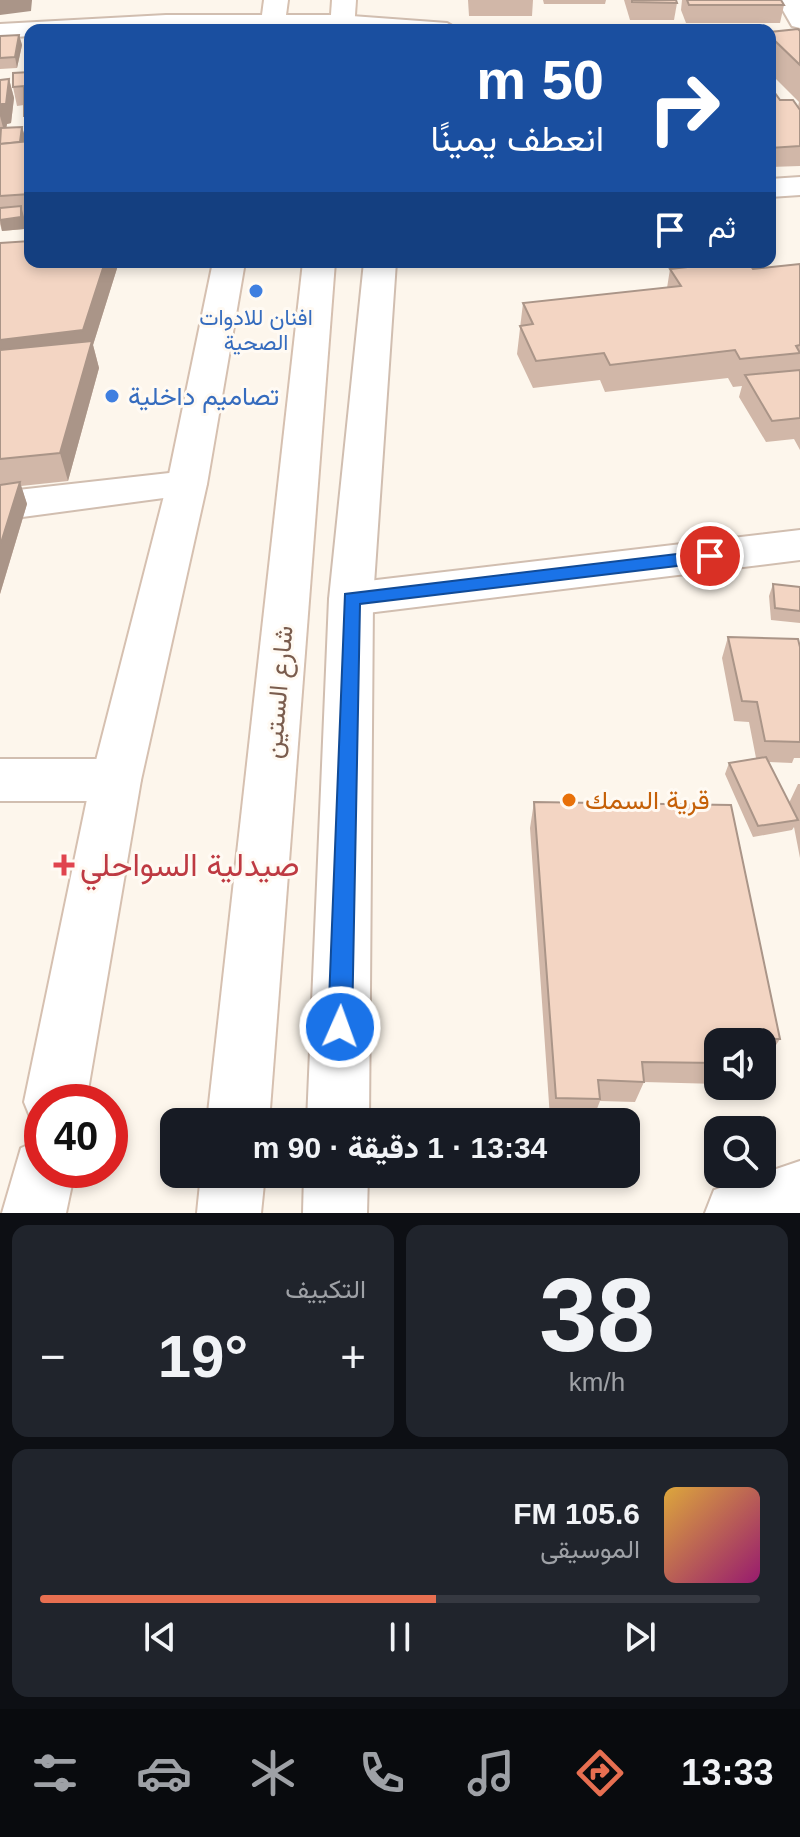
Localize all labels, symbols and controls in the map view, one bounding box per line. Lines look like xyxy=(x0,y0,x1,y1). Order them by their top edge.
text: 50 m xyxy=(476,48,604,111)
icon: right xyxy=(632,56,736,160)
text: انعطف يمينًا xyxy=(431,118,604,159)
icon: arrive xyxy=(648,208,692,252)
text: ثم xyxy=(708,211,736,244)
marker: افنان للادوات الصحية xyxy=(247,282,265,300)
place label: افنان للادوات الصحية xyxy=(199,305,313,355)
place label: تصاميم داخلية xyxy=(128,381,279,413)
marker: تصاميم داخلية xyxy=(103,387,121,405)
pin xyxy=(676,522,744,590)
icon: arrive xyxy=(688,534,732,578)
street label: شارع الستين xyxy=(257,624,302,760)
place label: قرية السمك xyxy=(585,785,710,816)
marker: قرية السمك xyxy=(560,791,578,809)
place label: صيدلية السواحلي xyxy=(80,847,299,891)
marker: صيدلية السواحلي xyxy=(55,856,73,874)
position arrow xyxy=(298,985,382,1069)
map controls xyxy=(704,1028,776,1188)
button: sound xyxy=(704,1028,776,1100)
speed limit sign: 40 xyxy=(24,1084,128,1188)
button: search xyxy=(704,1116,776,1188)
text: 13:34 · 1 دقيقة · 90 m xyxy=(253,1131,547,1164)
text: 38 xyxy=(539,1257,655,1373)
text: التكييف xyxy=(285,1274,366,1304)
text: 19° xyxy=(158,1323,248,1390)
text: − xyxy=(40,1332,66,1381)
text: + xyxy=(340,1332,366,1381)
text: km/h xyxy=(569,1367,625,1397)
text: 105.6 FM xyxy=(513,1497,640,1530)
text: الموسيقى xyxy=(540,1534,640,1564)
icon: previous xyxy=(138,1615,182,1659)
icon: pause xyxy=(378,1615,422,1659)
icon: next xyxy=(618,1615,662,1659)
icon: filters xyxy=(27,1745,83,1801)
icon: car xyxy=(136,1745,192,1801)
icon: climate xyxy=(245,1745,301,1801)
icon: phone xyxy=(354,1745,410,1801)
icon: music xyxy=(463,1745,519,1801)
icon: directions xyxy=(572,1745,628,1801)
text: 13:33 xyxy=(681,1752,773,1793)

